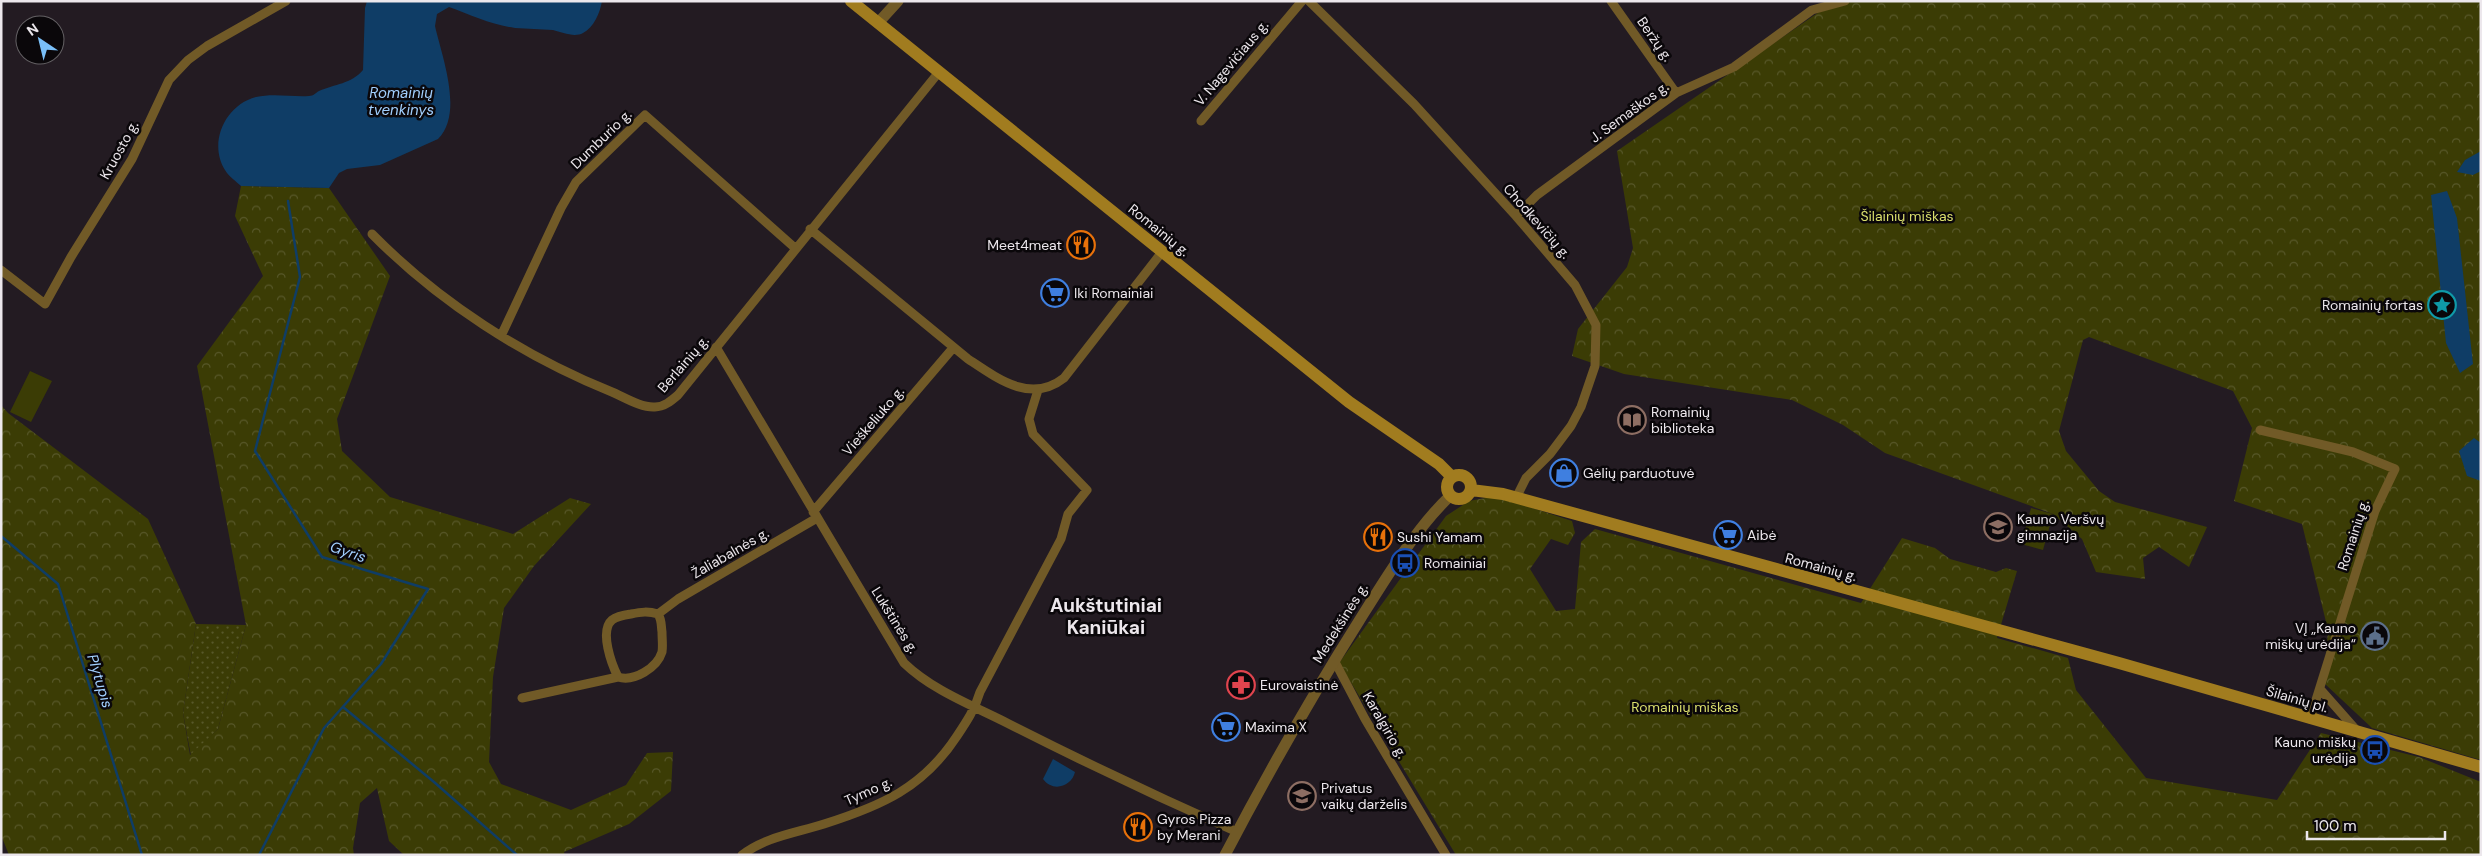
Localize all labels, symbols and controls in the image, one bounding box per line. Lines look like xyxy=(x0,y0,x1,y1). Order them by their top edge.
street label: Beržų g. xyxy=(1633,13,1677,65)
north arrow xyxy=(15,15,65,65)
street label: V. Nagevičiaus g. xyxy=(1190,16,1272,110)
text: N xyxy=(23,19,42,40)
street label: J. Semaškos g. xyxy=(1586,77,1672,147)
water label: Romainių tvenkinys xyxy=(368,83,434,120)
street label: Dumburio g. xyxy=(567,105,635,173)
street label: Kruosto g. xyxy=(96,117,143,182)
street label: Chodkevičių g. xyxy=(1499,180,1575,262)
street label: Romainių g. xyxy=(1125,200,1193,260)
park label: Šilainių miškas xyxy=(1860,207,1954,225)
restaurant icon: Meet4meat xyxy=(1066,230,1096,260)
place label: Meet4meat xyxy=(987,236,1062,254)
supermarket icon: Iki Romainiai xyxy=(1040,278,1070,308)
place label: Iki Romainiai xyxy=(1074,284,1153,302)
place icon: Romainių fortas xyxy=(2427,290,2457,320)
place label: Romainių fortas xyxy=(2322,296,2423,314)
street label: Berlainių g. xyxy=(653,332,713,396)
street label: Vieškeliuko g. xyxy=(838,383,908,459)
place label: Romainių biblioteka xyxy=(1651,403,1714,437)
library icon: Romainių biblioteka xyxy=(1617,405,1647,435)
shop icon: Gėlių parduotuvė xyxy=(1549,458,1579,488)
place label: Gėlių parduotuvė xyxy=(1583,464,1694,482)
street label: Romainių g. xyxy=(2333,497,2373,573)
place label: Kauno Veršvų gimnazija xyxy=(2017,510,2104,544)
school or university icon: Kauno Veršvų gimnazija xyxy=(1983,512,2013,542)
supermarket icon: Aibė xyxy=(1713,520,1743,550)
restaurant icon: Sushi Yamam xyxy=(1363,522,1393,552)
street label: Žaliabalnės g. xyxy=(688,524,772,582)
place label: Aibė xyxy=(1747,526,1776,544)
place label: Sushi Yamam xyxy=(1397,528,1483,546)
water label: Gyris xyxy=(327,537,369,567)
bus stop icon: Romainiai xyxy=(1390,548,1420,578)
street label: Romainių g. xyxy=(1783,549,1859,585)
place label: Romainiai xyxy=(1424,554,1486,572)
street label: Medekšinės g. xyxy=(1308,580,1372,666)
street label: Lukštinės g. xyxy=(868,583,923,657)
district label: Aukštutiniai Kaniūkai xyxy=(1050,593,1162,640)
place label: VĮ „Kauno miškų urėdija“ xyxy=(2265,619,2356,653)
public building icon: VĮ „Kauno miškų urėdija“ xyxy=(2360,621,2390,651)
water label: Plytupis xyxy=(82,652,118,710)
pharmacy icon: Eurovaistinė xyxy=(1226,670,1256,700)
place label: Eurovaistinė xyxy=(1260,676,1338,694)
street label: Šilainių pl. xyxy=(2264,682,2330,716)
street label: Karalgirio g. xyxy=(1359,689,1411,762)
park label: Romainių miškas xyxy=(1631,698,1739,716)
supermarket icon: Maxima X xyxy=(1211,712,1241,742)
place label: Maxima X xyxy=(1245,718,1307,736)
place label: Kauno miškų urėdija xyxy=(2274,733,2356,767)
bus stop icon: Kauno miškų urėdija xyxy=(2360,735,2390,765)
street label: Tymo g. xyxy=(841,773,895,809)
place label: Privatus vaikų darželis xyxy=(1321,779,1407,813)
school or university icon: Privatus vaikų darželis xyxy=(1287,781,1317,811)
scale bar xyxy=(2307,808,2444,840)
place label: Gyros Pizza by Merani xyxy=(1157,810,1231,844)
restaurant icon: Gyros Pizza by Merani xyxy=(1123,812,1153,842)
text: 100 m xyxy=(2314,816,2357,836)

